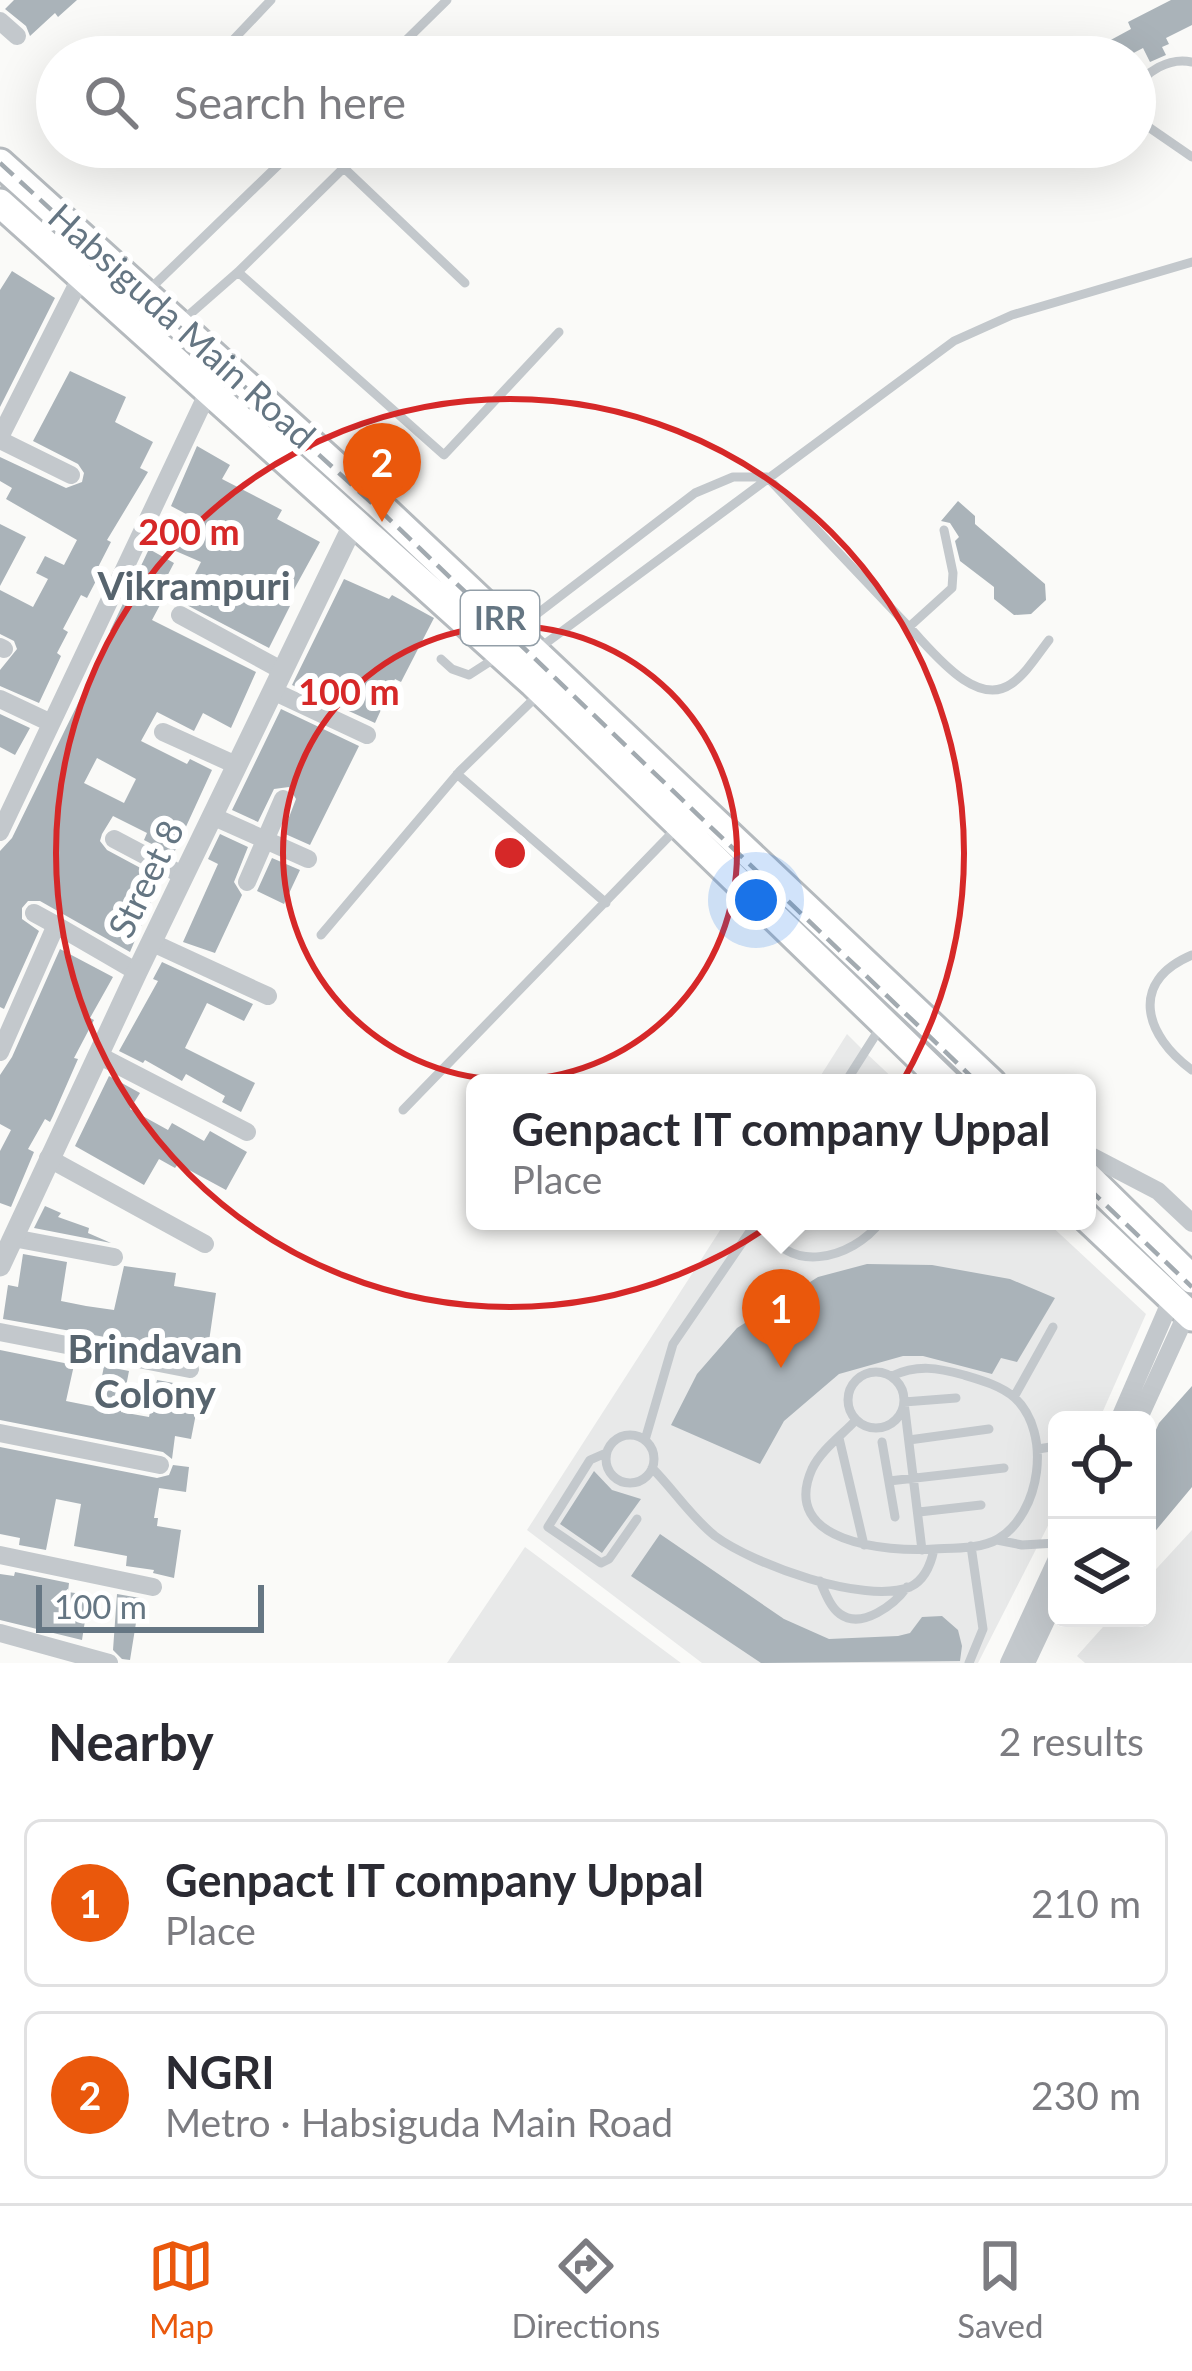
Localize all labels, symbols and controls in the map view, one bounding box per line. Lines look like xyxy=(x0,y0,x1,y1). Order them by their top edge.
search box xyxy=(36,36,1156,168)
icon: search xyxy=(78,69,144,135)
text: Search here xyxy=(174,75,406,129)
street label: Habsiguda Main Road xyxy=(40,194,325,457)
pin: 2 xyxy=(343,423,421,522)
text: 200 m xyxy=(138,509,240,553)
district label: Vikrampuri xyxy=(96,562,291,608)
road number: IRR xyxy=(461,591,539,645)
text: 100 m xyxy=(298,669,400,713)
street label: Street 8 xyxy=(98,813,192,944)
centre of rings xyxy=(489,832,531,874)
your location xyxy=(726,870,786,930)
popup xyxy=(466,1074,1096,1230)
text: Genpact IT company Uppal xyxy=(512,1102,1050,1156)
text: Place xyxy=(512,1156,602,1202)
pin: 1 xyxy=(742,1269,820,1368)
district label: Brindavan Colony xyxy=(67,1325,243,1416)
map controls xyxy=(1048,1411,1156,1627)
button: locate xyxy=(1048,1411,1156,1519)
button: layers xyxy=(1048,1519,1156,1627)
scale bar xyxy=(36,1579,264,1632)
text: 100 m xyxy=(54,1586,147,1626)
text: Nearby xyxy=(48,1711,214,1772)
text: 2 results xyxy=(999,1718,1144,1764)
text: Genpact IT company Uppal xyxy=(165,1853,704,1907)
text: 1 xyxy=(79,1880,101,1926)
text: 210 m xyxy=(1031,1880,1141,1926)
text: Place xyxy=(165,1907,256,1953)
text: NGRI xyxy=(165,2045,275,2099)
text: 2 xyxy=(79,2072,101,2118)
text: 230 m xyxy=(1031,2072,1141,2118)
text: Metro · Habsiguda Main Road xyxy=(165,2099,673,2145)
tab: Map xyxy=(148,2233,214,2345)
tab: Directions xyxy=(511,2233,660,2345)
tab: Saved xyxy=(957,2233,1044,2345)

